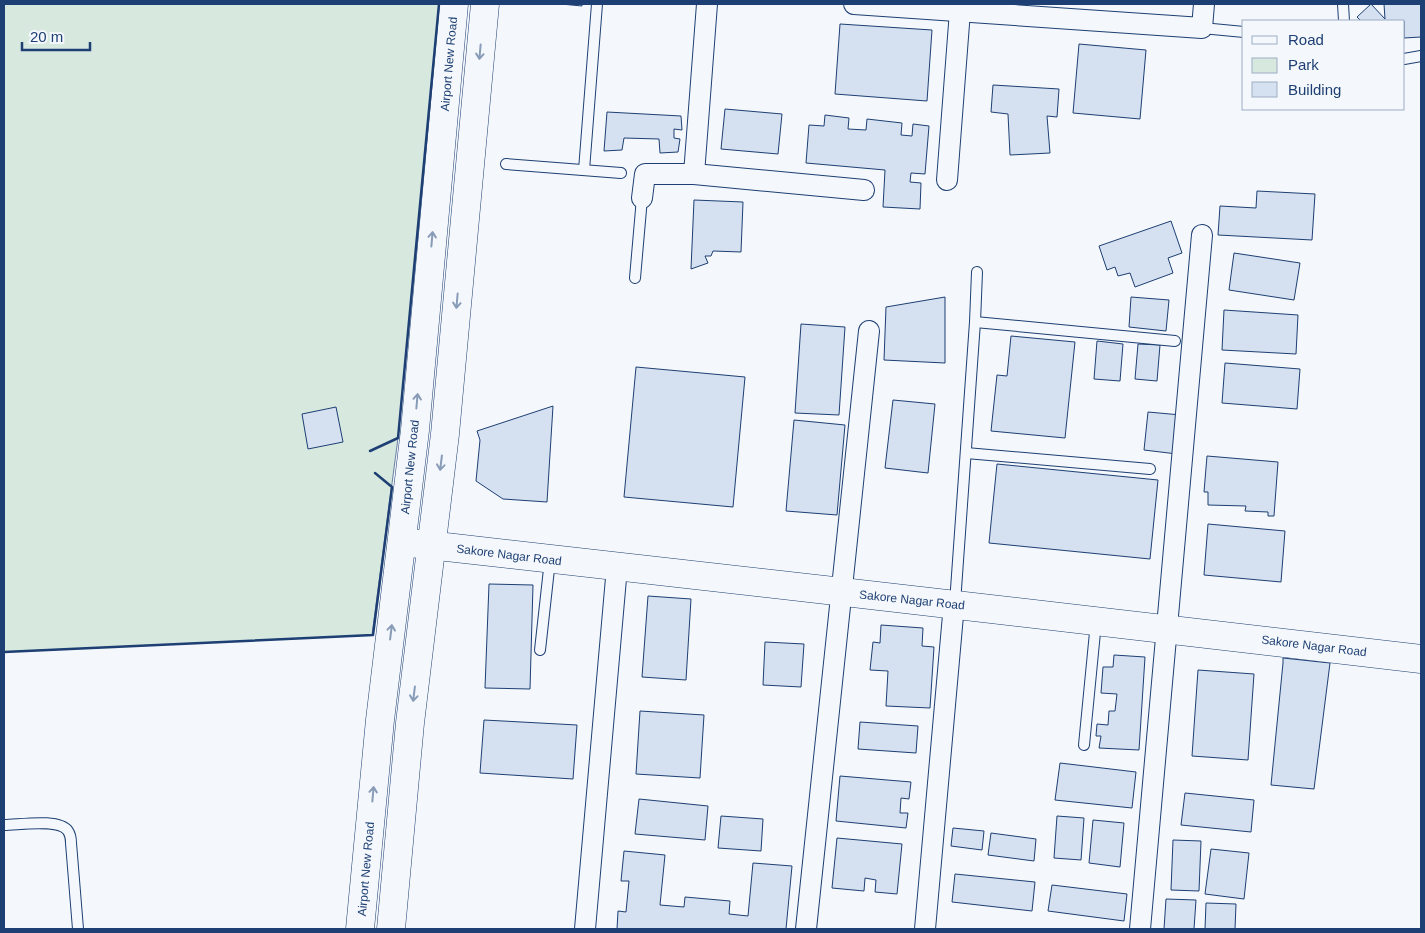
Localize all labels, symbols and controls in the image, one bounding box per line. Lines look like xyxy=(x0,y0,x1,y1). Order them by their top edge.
street label: Airport New Road xyxy=(438,16,460,112)
scale bar xyxy=(22,20,90,52)
legend xyxy=(1242,20,1405,110)
text: 20 m xyxy=(30,28,63,45)
text: Road xyxy=(1288,31,1324,48)
one-way arrow xyxy=(475,44,485,60)
text: Park xyxy=(1288,56,1319,73)
text: Building xyxy=(1288,81,1341,98)
one-way arrow xyxy=(427,232,437,248)
one-way arrow xyxy=(452,293,462,309)
one-way arrow xyxy=(412,393,422,409)
street label: Airport New Road xyxy=(398,419,422,515)
one-way arrow xyxy=(436,455,446,471)
street label: Sakore Nagar Road xyxy=(456,542,562,568)
street label: Sakore Nagar Road xyxy=(859,587,965,613)
one-way arrow xyxy=(386,624,396,640)
street label: Sakore Nagar Road xyxy=(1261,633,1367,659)
one-way arrow xyxy=(409,686,419,702)
one-way arrow xyxy=(368,786,378,802)
street label: Airport New Road xyxy=(355,821,377,917)

